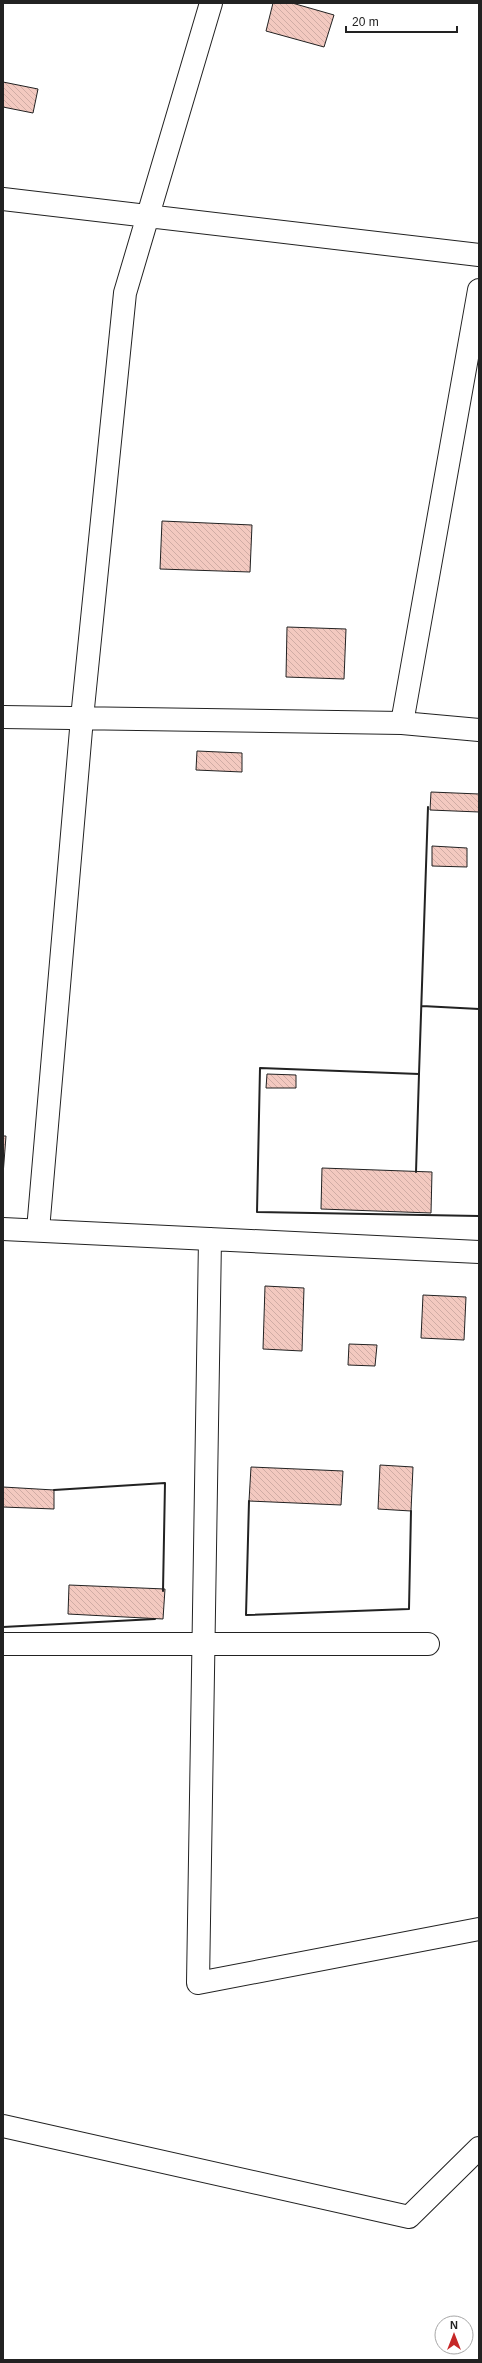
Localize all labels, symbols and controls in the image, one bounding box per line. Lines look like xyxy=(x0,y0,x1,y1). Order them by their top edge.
scale bar xyxy=(346,8,457,34)
text: 20 m xyxy=(352,15,379,29)
north arrow xyxy=(434,2315,474,2355)
text: N xyxy=(450,2319,458,2331)

